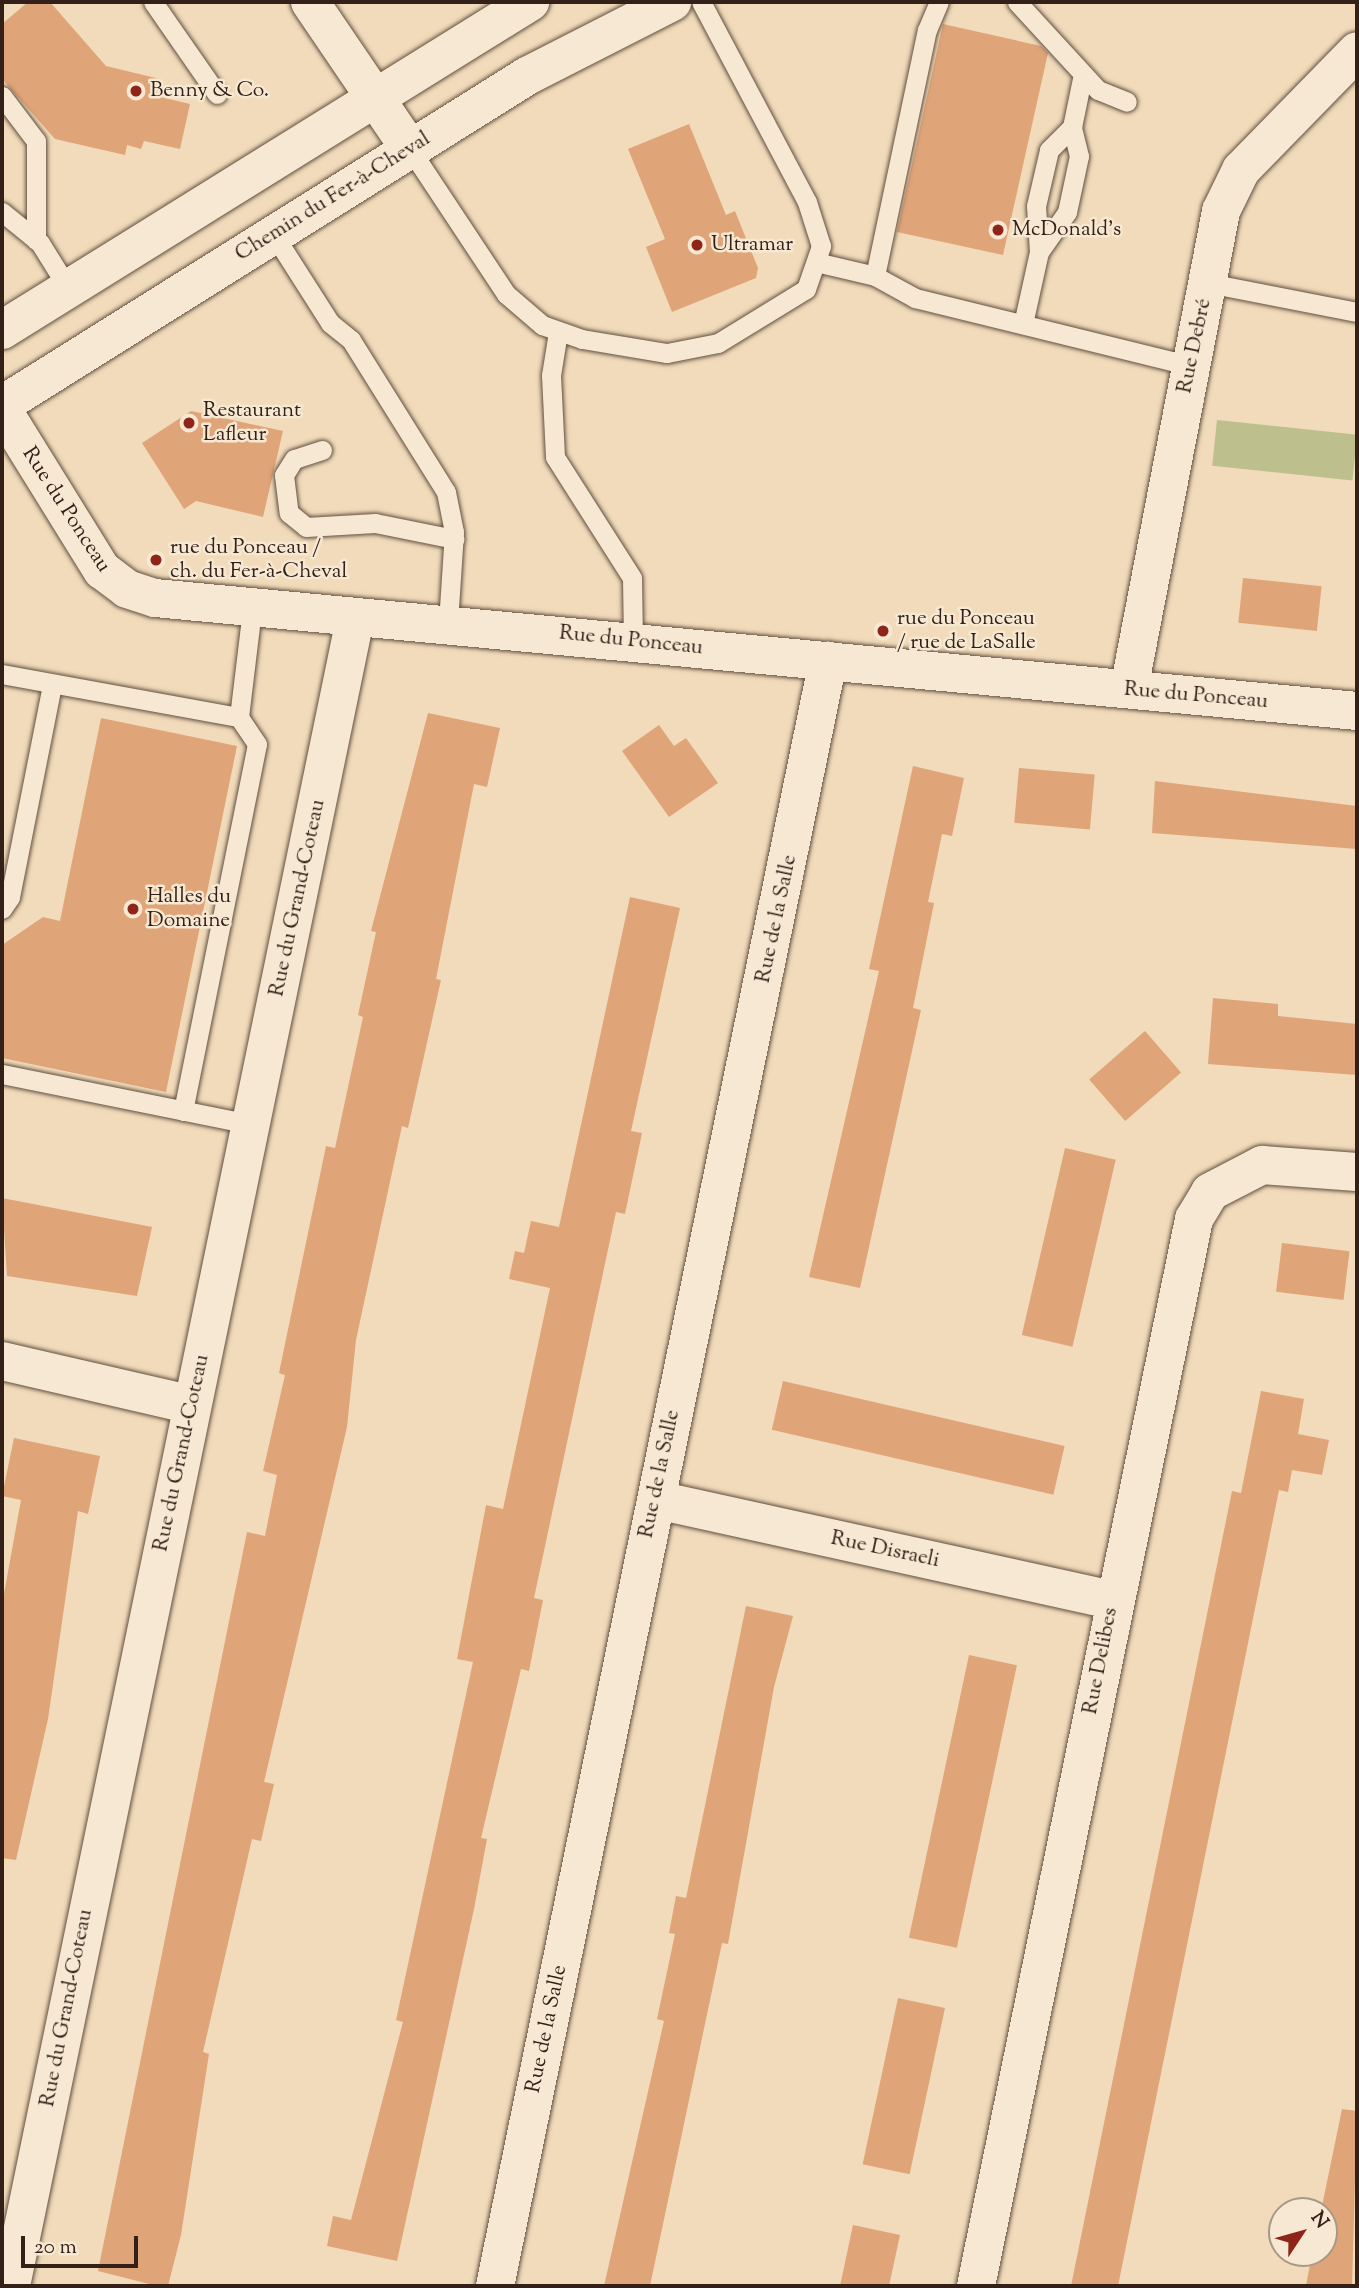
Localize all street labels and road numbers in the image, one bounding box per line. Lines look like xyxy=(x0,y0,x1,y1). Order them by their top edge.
street label: Chemin du Fer-à-Cheval xyxy=(231,127,435,267)
street label: Rue Debré xyxy=(1173,296,1217,396)
street label: Rue du Ponceau xyxy=(16,443,116,577)
street label: Rue du Ponceau xyxy=(558,621,704,661)
street label: Rue du Ponceau xyxy=(1123,677,1269,715)
street label: Rue du Grand-Coteau xyxy=(265,797,331,999)
street label: Rue de la Salle xyxy=(751,853,803,985)
street label: Rue du Grand-Coteau xyxy=(149,1352,215,1554)
street label: Rue de la Salle xyxy=(634,1408,686,1540)
street label: Rue Disraeli xyxy=(828,1526,942,1574)
street label: Rue Delibes xyxy=(1078,1605,1124,1717)
street label: Rue du Grand-Coteau xyxy=(35,1907,99,2109)
street label: Rue de la Salle xyxy=(521,1963,573,2095)

